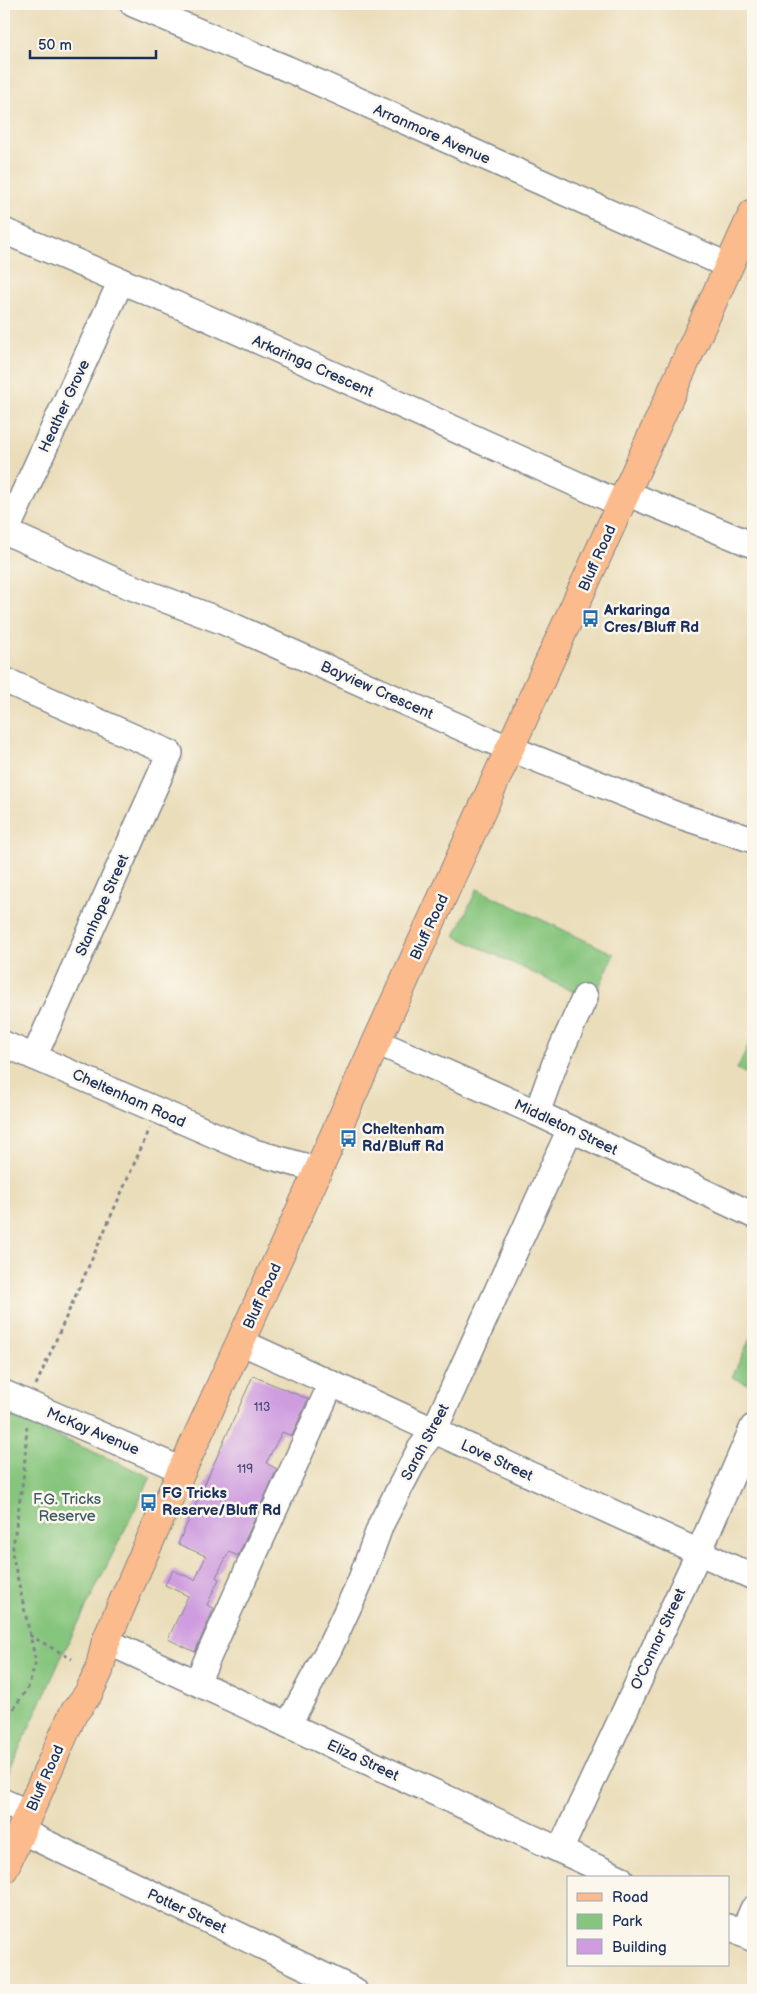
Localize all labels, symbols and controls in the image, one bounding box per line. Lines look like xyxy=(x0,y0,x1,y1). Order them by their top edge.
scale bar xyxy=(30,28,156,60)
text: 50 m xyxy=(38,36,72,55)
street label: Arranmore Avenue xyxy=(370,100,493,169)
street label: Arkaringa Crescent xyxy=(249,331,377,402)
street label: Heather Grove xyxy=(35,357,94,456)
street label: Bluff Road xyxy=(574,522,620,594)
place label: Arkaringa Cres/Bluff Rd xyxy=(603,601,699,637)
bus stop icon: Arkaringa Cres/Bluff Rd xyxy=(580,609,600,629)
street label: Bayview Crescent xyxy=(317,657,436,724)
street label: Stanhope Street xyxy=(72,851,134,959)
street label: Bluff Road xyxy=(406,891,453,963)
street label: Cheltenham Road xyxy=(69,1065,188,1132)
street label: Middleton Street xyxy=(511,1095,621,1160)
place label: Cheltenham Rd/Bluff Rd xyxy=(362,1120,445,1156)
bus stop icon: Cheltenham Rd/Bluff Rd xyxy=(338,1128,358,1148)
street label: Bluff Road xyxy=(239,1260,286,1332)
house number: 113 xyxy=(254,1400,270,1415)
street label: Sarah Street xyxy=(397,1400,454,1484)
street label: McKay Avenue xyxy=(43,1403,142,1460)
street label: Love Street xyxy=(458,1435,536,1486)
house number: 119 xyxy=(237,1462,253,1477)
place label: FG Tricks Reserve/Bluff Rd xyxy=(162,1484,281,1520)
park label: F.G. Tricks Reserve xyxy=(33,1490,102,1526)
bus stop icon: FG Tricks Reserve/Bluff Rd xyxy=(138,1492,158,1512)
street label: O'Connor Street xyxy=(627,1585,690,1693)
street label: Eliza Street xyxy=(324,1736,402,1786)
street label: Bluff Road xyxy=(22,1742,68,1814)
legend xyxy=(567,1876,730,1966)
street label: Potter Street xyxy=(144,1885,230,1938)
text: Road xyxy=(612,1888,648,1907)
text: Park xyxy=(612,1912,643,1931)
text: Building xyxy=(612,1938,667,1957)

